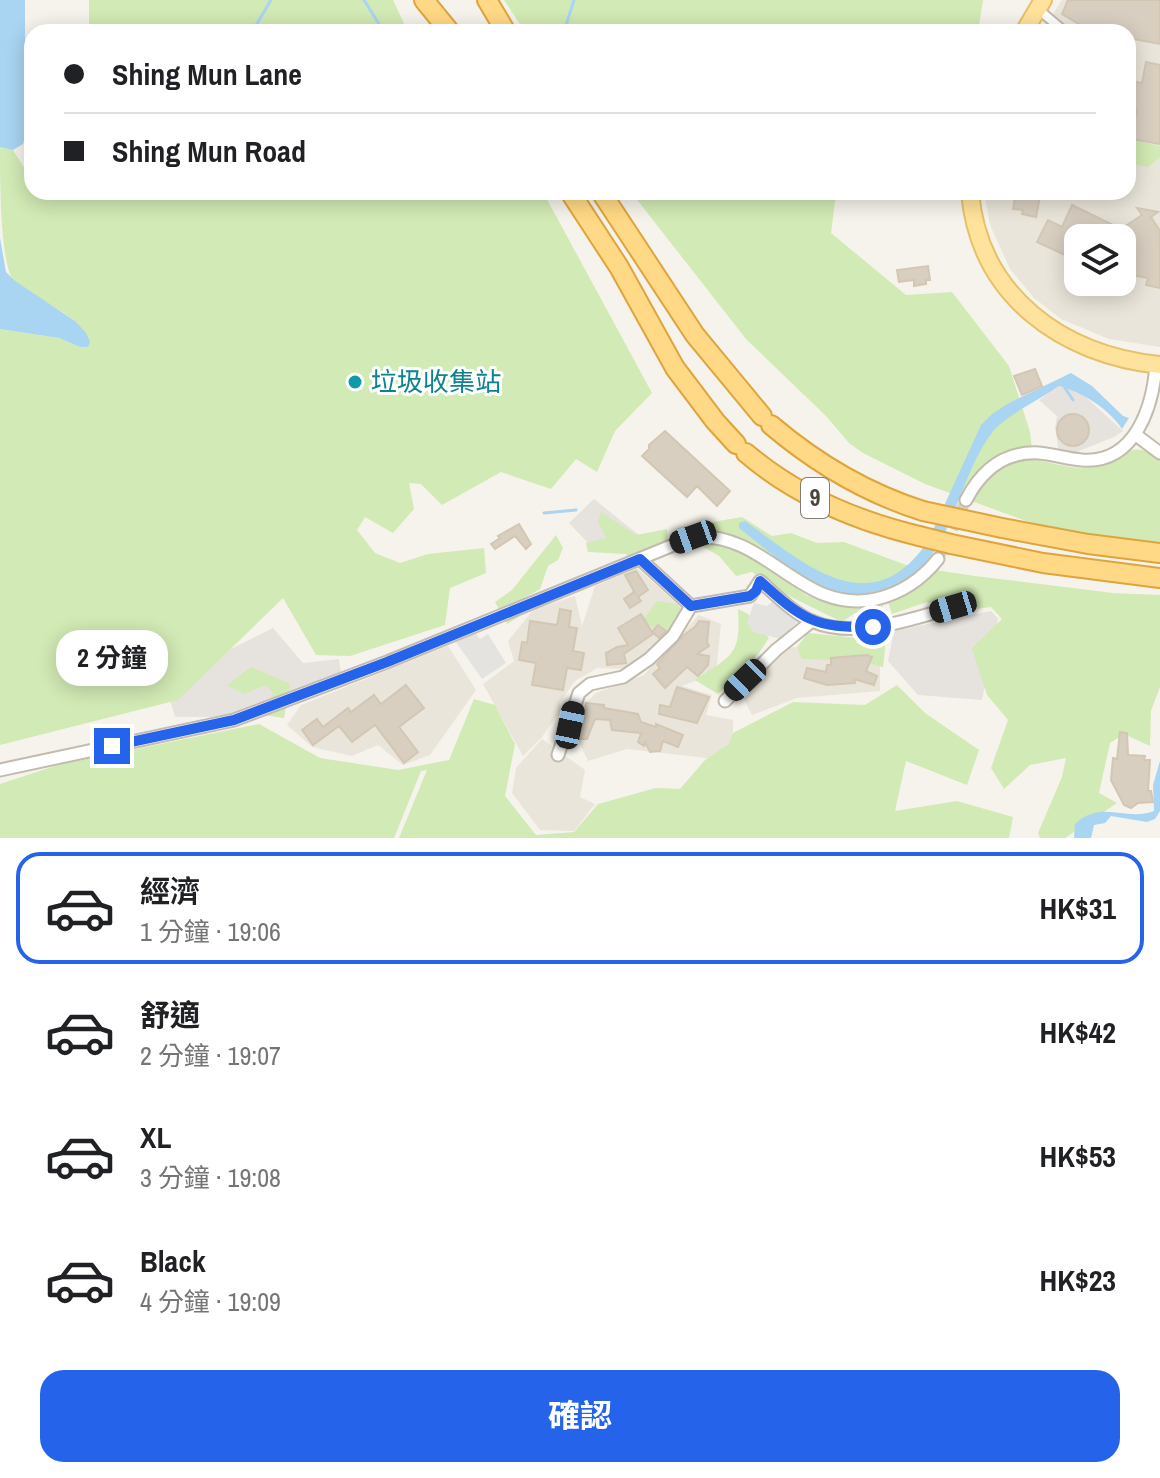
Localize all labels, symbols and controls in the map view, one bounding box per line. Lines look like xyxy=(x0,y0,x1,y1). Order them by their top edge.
text: Shing Mun Lane xyxy=(112,54,302,94)
text: Shing Mun Road xyxy=(112,131,306,171)
map controls xyxy=(1064,224,1136,296)
button: layers xyxy=(1064,224,1136,296)
place label: 垃圾收集站 xyxy=(371,364,501,399)
marker: 垃圾收集站 xyxy=(346,373,364,391)
road number: 9 xyxy=(801,478,829,518)
car xyxy=(666,518,720,556)
car xyxy=(927,589,979,625)
route start xyxy=(855,609,891,645)
callout: 2 分鐘 xyxy=(56,630,168,686)
text: 2 分鐘 xyxy=(77,640,147,675)
car xyxy=(719,655,771,705)
car xyxy=(553,699,587,751)
route end xyxy=(94,728,130,764)
text: 經濟 xyxy=(140,871,200,911)
icon: car xyxy=(44,872,116,944)
text: HK$31 xyxy=(1039,888,1116,928)
text: 1 分鐘 · 19:06 xyxy=(140,914,281,949)
text: 舒適 xyxy=(140,995,200,1035)
icon: car xyxy=(44,996,116,1068)
text: HK$42 xyxy=(1039,1012,1116,1052)
text: 2 分鐘 · 19:07 xyxy=(140,1038,281,1073)
text: XL xyxy=(140,1117,171,1157)
icon: car xyxy=(44,1120,116,1192)
text: HK$53 xyxy=(1039,1136,1116,1176)
text: 3 分鐘 · 19:08 xyxy=(140,1160,281,1195)
text: Black xyxy=(140,1241,206,1281)
icon: car xyxy=(44,1244,116,1316)
text: HK$23 xyxy=(1039,1260,1116,1300)
text: 4 分鐘 · 19:09 xyxy=(140,1284,281,1319)
button: 確認 xyxy=(40,1370,1120,1462)

